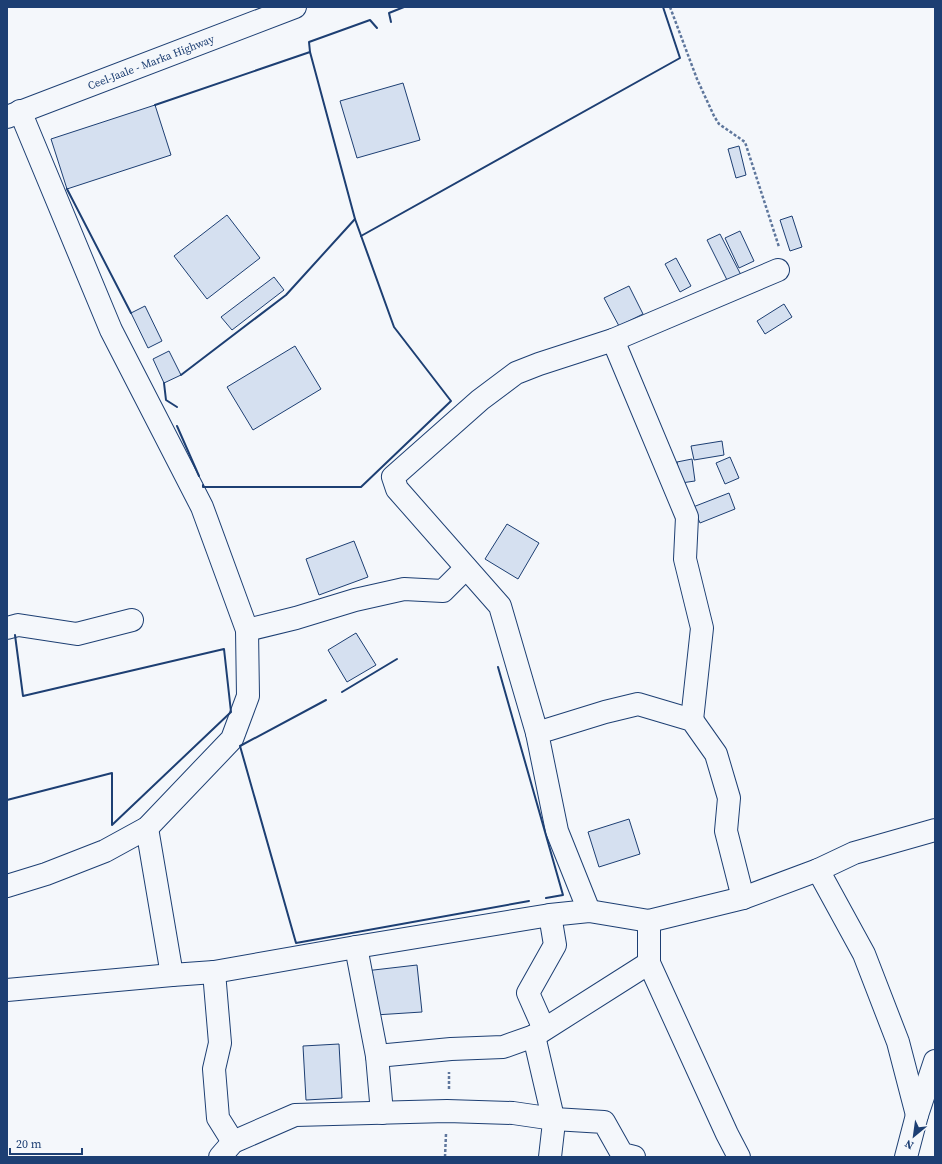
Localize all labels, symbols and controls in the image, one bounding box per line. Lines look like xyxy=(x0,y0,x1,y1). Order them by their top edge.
street label: Ceel-Jaale - Marka Highway xyxy=(85,31,217,93)
north arrow xyxy=(894,1116,934,1156)
scale bar xyxy=(10,1130,82,1156)
text: 20 m xyxy=(16,1136,42,1152)
text: N xyxy=(902,1136,917,1153)

